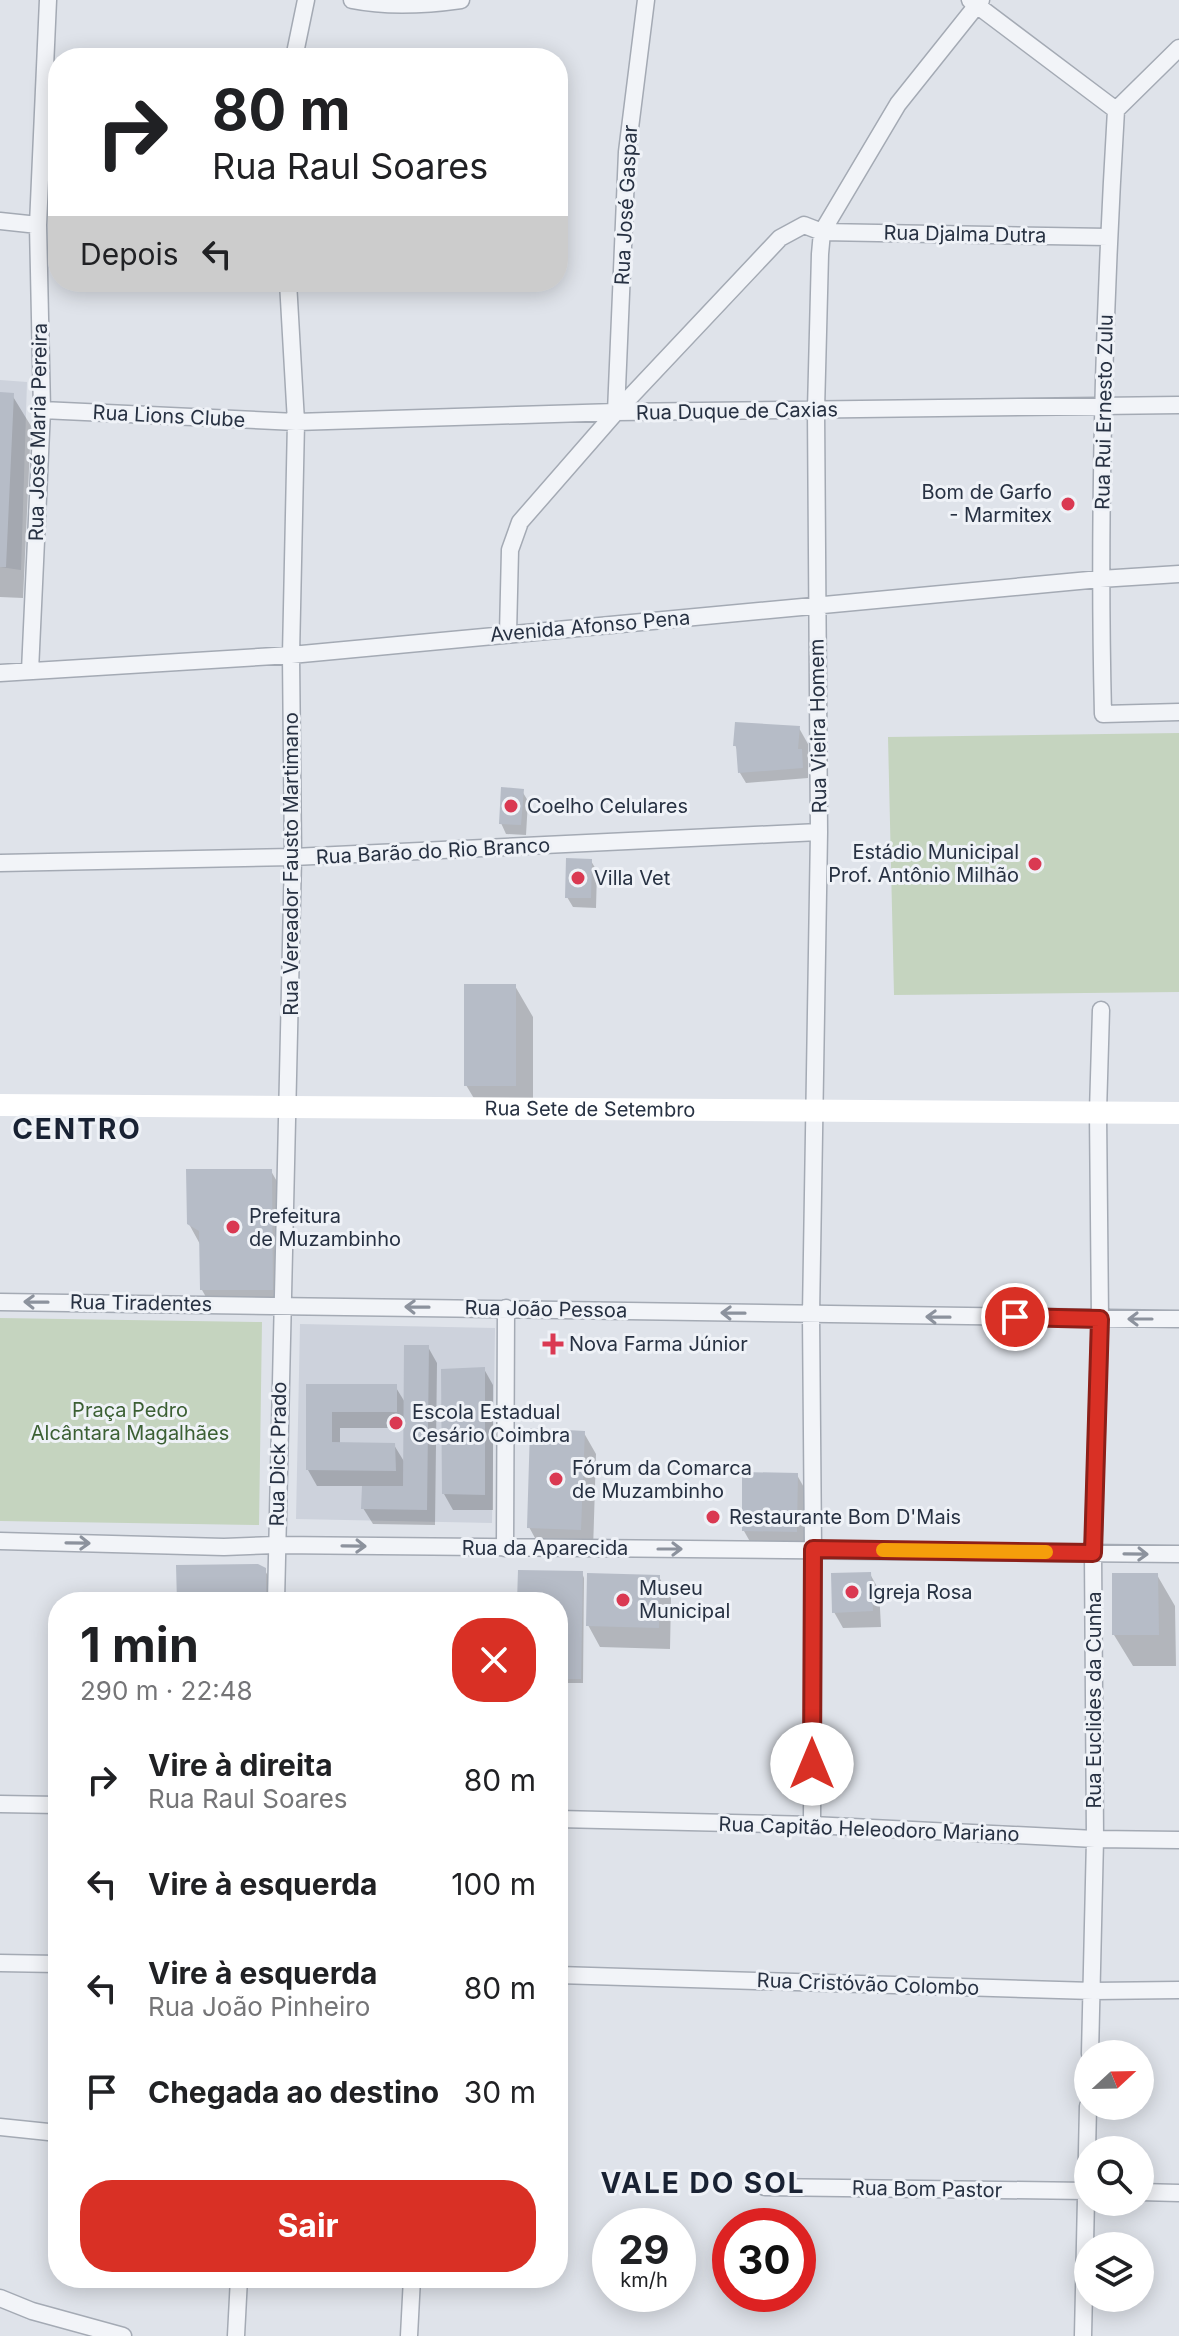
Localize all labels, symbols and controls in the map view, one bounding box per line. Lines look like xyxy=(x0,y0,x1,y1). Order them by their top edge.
text: 80 m xyxy=(212,76,351,144)
icon: right xyxy=(80,80,184,184)
street label: Rua José Gaspar xyxy=(610,124,642,286)
text: Rua Raul Soares xyxy=(212,144,488,188)
street label: Rua Djalma Dutra xyxy=(883,221,1047,247)
icon: left xyxy=(195,232,239,276)
text: Depois xyxy=(80,236,179,272)
street label: Rua Rui Ernesto Zulu xyxy=(1090,314,1118,510)
street label: Rua José Maria Pereira xyxy=(24,323,52,541)
street label: Rua Duque de Caxias xyxy=(636,397,838,425)
street label: Rua Lions Clube xyxy=(92,400,246,432)
place label: Bom de Garfo - Marmitex xyxy=(921,480,1052,527)
marker: Bom de Garfo - Marmitex xyxy=(1059,495,1077,513)
street label: Avenida Afonso Pena xyxy=(489,605,691,647)
street label: Rua Vieira Homem xyxy=(804,638,832,814)
street label: Rua Vereador Fausto Martimano xyxy=(279,712,303,1016)
place label: Coelho Celulares xyxy=(527,794,688,818)
marker: Coelho Celulares xyxy=(502,797,520,815)
street label: Rua Barão do Rio Branco xyxy=(315,833,551,869)
place label: Estádio Municipal Prof. Antônio Milhão xyxy=(828,840,1019,887)
marker: Estádio Municipal Prof. Antônio Milhão xyxy=(1026,855,1044,873)
place label: Villa Vet xyxy=(594,866,671,890)
marker: Villa Vet xyxy=(569,869,587,887)
street label: Rua Sete de Setembro xyxy=(485,1096,695,1122)
district label: CENTRO xyxy=(12,1112,142,1146)
place label: Prefeitura de Muzambinho xyxy=(249,1204,401,1251)
marker: Prefeitura de Muzambinho xyxy=(224,1218,242,1236)
pin xyxy=(981,1283,1049,1351)
street label: Rua Tiradentes xyxy=(70,1290,212,1316)
one-way arrow xyxy=(23,1294,50,1310)
icon: arrive xyxy=(993,1295,1037,1339)
street label: Rua João Pessoa xyxy=(464,1296,628,1322)
one-way arrow xyxy=(404,1299,431,1315)
one-way arrow xyxy=(720,1306,747,1321)
one-way arrow xyxy=(925,1309,952,1324)
one-way arrow xyxy=(1127,1311,1154,1327)
place label: Nova Farma Júnior xyxy=(569,1332,748,1356)
marker: Nova Farma Júnior xyxy=(544,1335,562,1353)
street label: Rua Dick Prado xyxy=(265,1381,291,1527)
park label: Praça Pedro Alcântara Magalhães xyxy=(31,1398,229,1445)
place label: Escola Estadual Cesário Coimbra xyxy=(412,1400,570,1447)
marker: Escola Estadual Cesário Coimbra xyxy=(387,1414,405,1432)
place label: Fórum da Comarca de Muzambinho xyxy=(572,1456,752,1503)
marker: Fórum da Comarca de Muzambinho xyxy=(547,1470,565,1488)
place label: Restaurante Bom D'Mais xyxy=(729,1505,961,1529)
marker: Restaurante Bom D'Mais xyxy=(704,1508,722,1526)
one-way arrow xyxy=(64,1536,91,1551)
street label: Rua da Aparecida xyxy=(462,1536,628,1560)
one-way arrow xyxy=(340,1538,367,1554)
one-way arrow xyxy=(656,1541,683,1557)
one-way arrow xyxy=(1122,1546,1149,1562)
place label: Museu Municipal xyxy=(639,1576,730,1623)
place label: Igreja Rosa xyxy=(868,1580,973,1604)
marker: Igreja Rosa xyxy=(843,1583,861,1601)
marker: Museu Municipal xyxy=(614,1591,632,1609)
street label: Rua Euclides da Cunha xyxy=(1082,1591,1106,1809)
text: 1 min xyxy=(80,1615,199,1674)
button: close xyxy=(452,1618,536,1702)
text: 290 m · 22:48 xyxy=(80,1675,253,1706)
position arrow xyxy=(770,1722,854,1806)
text: Vire à direita xyxy=(148,1747,333,1783)
icon: right xyxy=(80,1758,124,1802)
text: 80 m xyxy=(464,1762,536,1798)
text: Rua Raul Soares xyxy=(148,1783,348,1814)
street label: Rua Capitão Heleodoro Mariano xyxy=(718,1812,1020,1846)
icon: left xyxy=(80,1862,124,1906)
text: Vire à esquerda xyxy=(148,1866,377,1902)
text: 100 m xyxy=(451,1866,536,1902)
text: Vire à esquerda xyxy=(148,1955,377,1991)
icon: left xyxy=(80,1966,124,2010)
street label: Rua Cristóvão Colombo xyxy=(756,1968,980,2000)
text: 80 m xyxy=(464,1970,536,2006)
text: Rua João Pinheiro xyxy=(148,1991,370,2022)
north arrow xyxy=(1074,2040,1154,2120)
map controls xyxy=(1074,2040,1154,2312)
icon: arrive xyxy=(80,2070,124,2114)
text: Chegada ao destino xyxy=(148,2074,439,2110)
text: 30 m xyxy=(464,2074,536,2110)
button: search xyxy=(1074,2136,1154,2216)
district label: VALE DO SOL xyxy=(600,2166,806,2200)
street label: Rua Bom Pastor xyxy=(852,2176,1003,2202)
button: Sair xyxy=(80,2180,536,2272)
speed limit sign: 30 xyxy=(712,2208,816,2312)
text: 29 xyxy=(618,2225,670,2274)
button: layers xyxy=(1074,2232,1154,2312)
text: km/h xyxy=(620,2268,668,2292)

